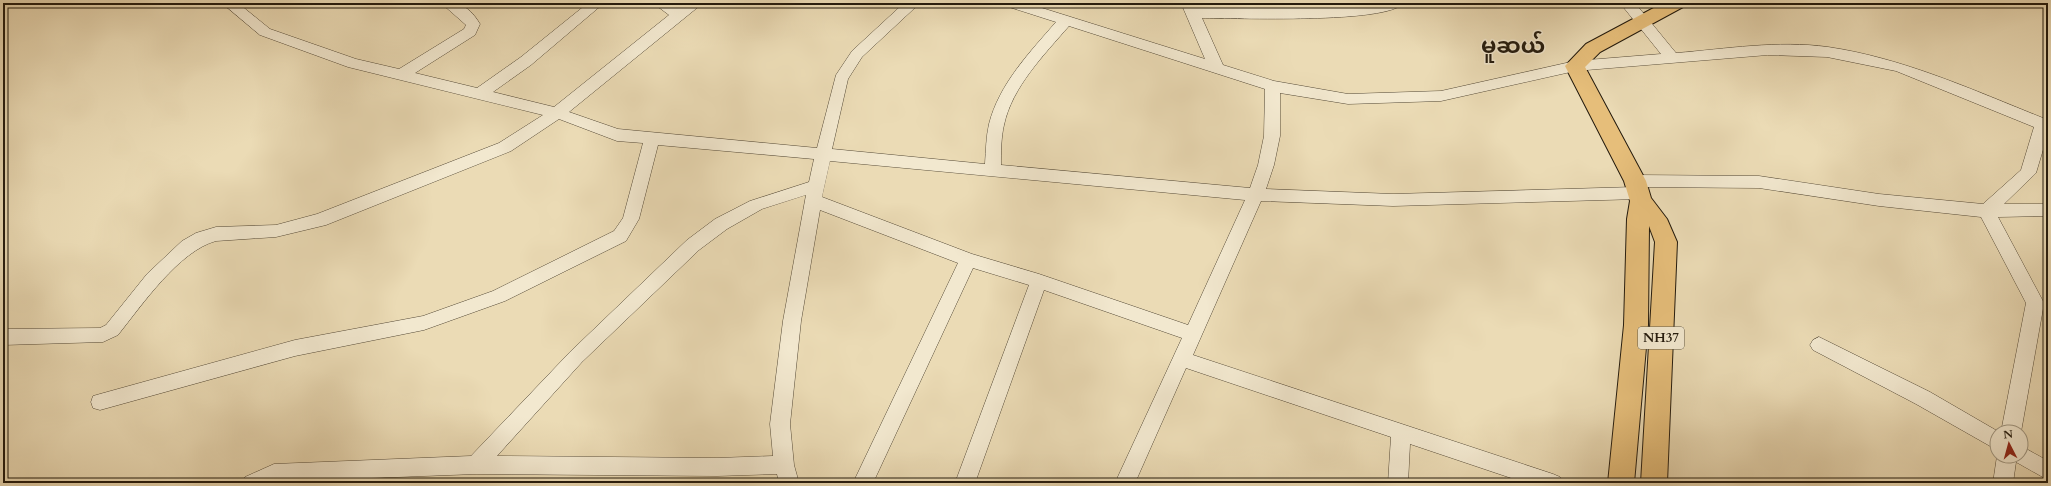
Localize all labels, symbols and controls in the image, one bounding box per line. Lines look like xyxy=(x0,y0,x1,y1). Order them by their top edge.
district label: မူဆယ် xyxy=(1481,30,1545,63)
road number: NH37 xyxy=(1638,327,1684,349)
north arrow xyxy=(1989,424,2029,464)
text: N xyxy=(2002,427,2014,443)

